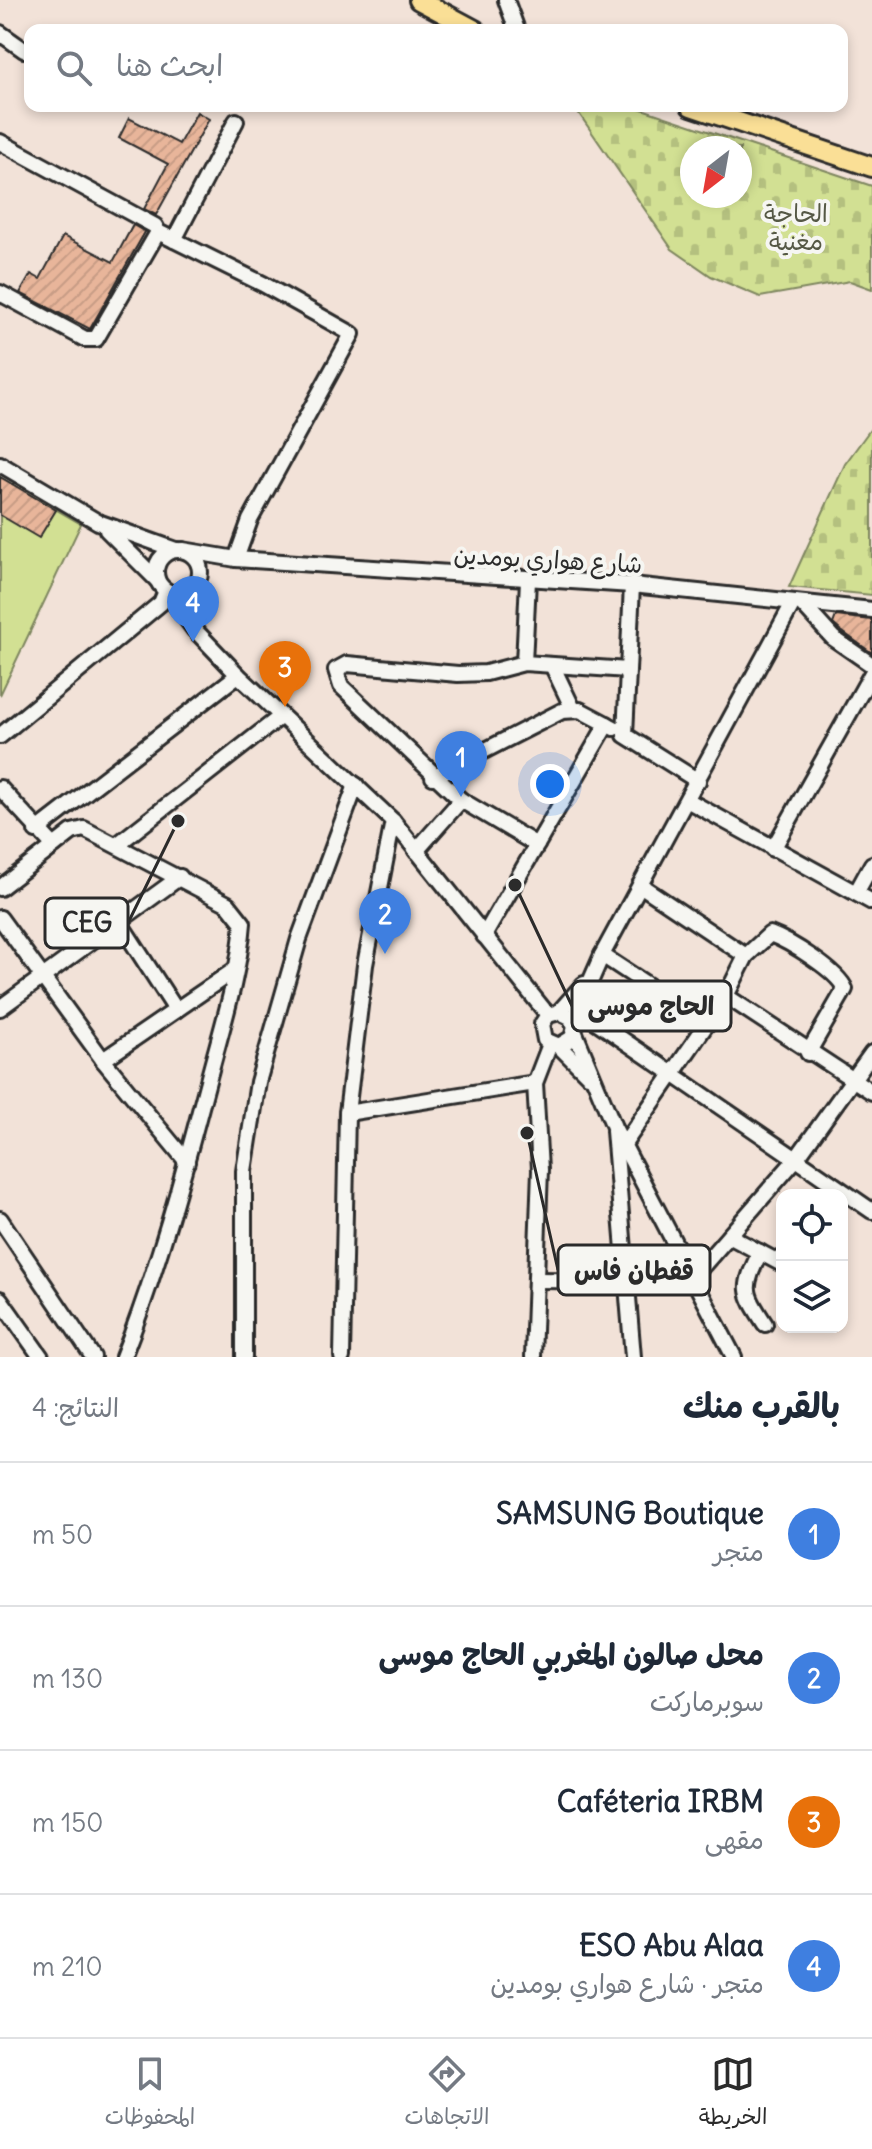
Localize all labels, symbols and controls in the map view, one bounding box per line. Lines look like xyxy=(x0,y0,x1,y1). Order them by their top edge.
search box xyxy=(24,24,848,112)
icon: search xyxy=(52,46,96,90)
text: ابحث هنا xyxy=(116,46,223,84)
north arrow xyxy=(680,136,752,208)
park label: الحاجة مغنية xyxy=(764,198,828,256)
street label: شارع هواري بومدين xyxy=(453,539,643,582)
pin: 4 xyxy=(167,576,219,642)
pin: 3 xyxy=(259,641,311,707)
pin: 1 xyxy=(435,731,487,797)
your location xyxy=(530,764,570,804)
pin: 2 xyxy=(359,888,411,954)
callout: CEG xyxy=(45,898,128,948)
text: CEG xyxy=(62,906,112,939)
callout: الحاج موسى xyxy=(572,981,731,1031)
text: الحاج موسى xyxy=(588,989,714,1023)
map controls xyxy=(776,1189,848,1333)
button: locate xyxy=(776,1189,848,1261)
callout: قفطان فاس xyxy=(558,1245,710,1295)
text: قفطان فاس xyxy=(574,1254,694,1287)
button: layers xyxy=(776,1261,848,1333)
text: بالقرب منك xyxy=(683,1384,840,1427)
text: النتائج: 4 xyxy=(32,1391,119,1424)
text: SAMSUNG Boutique xyxy=(496,1494,764,1532)
text: 50 m xyxy=(32,1518,93,1551)
text: 1 xyxy=(809,1518,819,1551)
text: متجر xyxy=(713,1535,764,1568)
text: محل صالون المغربي الحاج موسى xyxy=(379,1635,764,1673)
text: 130 m xyxy=(32,1662,103,1695)
text: 2 xyxy=(807,1662,821,1695)
text: سوبرماركت xyxy=(650,1685,764,1718)
text: Caféteria IRBM xyxy=(557,1782,764,1820)
text: 150 m xyxy=(32,1806,103,1839)
text: 3 xyxy=(807,1806,821,1839)
text: مقهى xyxy=(705,1823,764,1856)
text: ESO Abu Alaa xyxy=(579,1926,764,1964)
text: 210 m xyxy=(32,1950,103,1983)
text: 4 xyxy=(806,1950,822,1983)
text: متجر · شارع هواري بومدين xyxy=(490,1967,764,2000)
tab: المحفوظات xyxy=(105,2052,195,2136)
tab: الاتجاهات xyxy=(405,2052,489,2136)
tab: الخريطة xyxy=(699,2052,767,2136)

